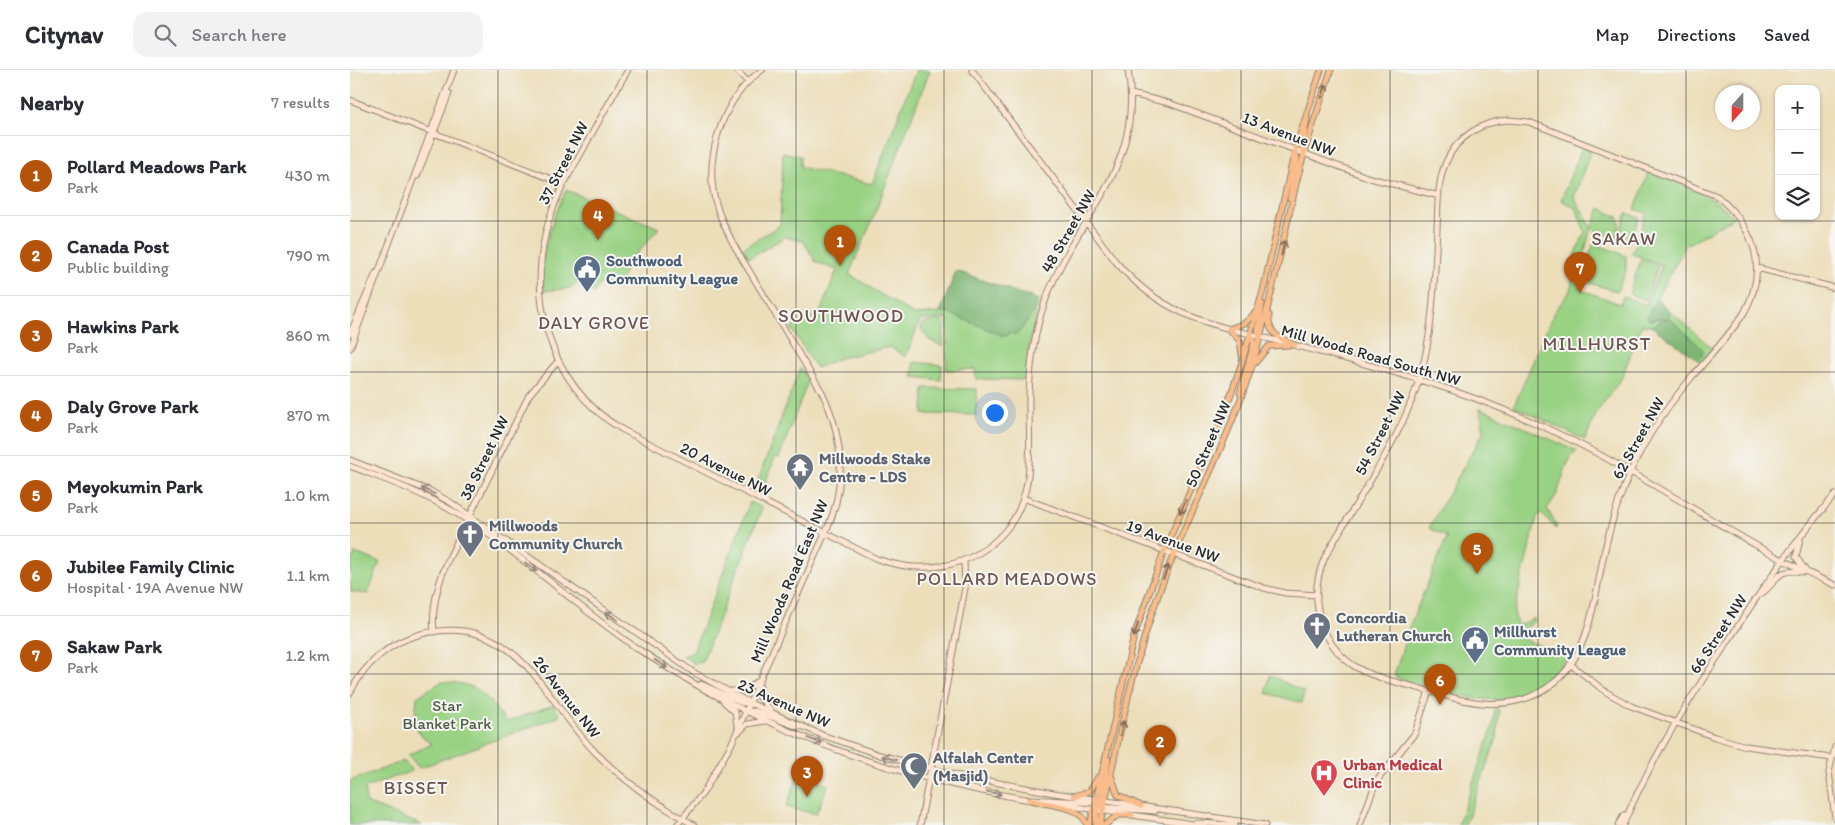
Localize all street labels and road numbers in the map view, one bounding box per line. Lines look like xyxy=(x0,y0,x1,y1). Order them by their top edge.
street label: 13 Avenue NW xyxy=(1240,108,1338,161)
street label: 37 Street NW xyxy=(534,118,592,208)
street label: 48 Street NW xyxy=(1037,186,1099,276)
street label: Mill Woods Road South NW xyxy=(1279,320,1463,390)
street label: 54 Street NW xyxy=(1351,387,1409,478)
street label: 62 Street NW xyxy=(1608,393,1668,482)
street label: 50 Street NW xyxy=(1181,398,1235,490)
street label: 38 Street NW xyxy=(455,412,513,503)
street label: 20 Avenue NW xyxy=(677,438,775,500)
street label: Mill Woods Road East NW xyxy=(746,496,832,665)
street label: 19 Avenue NW xyxy=(1124,515,1222,567)
street label: 66 Street NW xyxy=(1685,590,1751,677)
street label: 26 Avenue NW xyxy=(529,652,605,742)
street label: 23 Avenue NW xyxy=(735,674,833,732)

